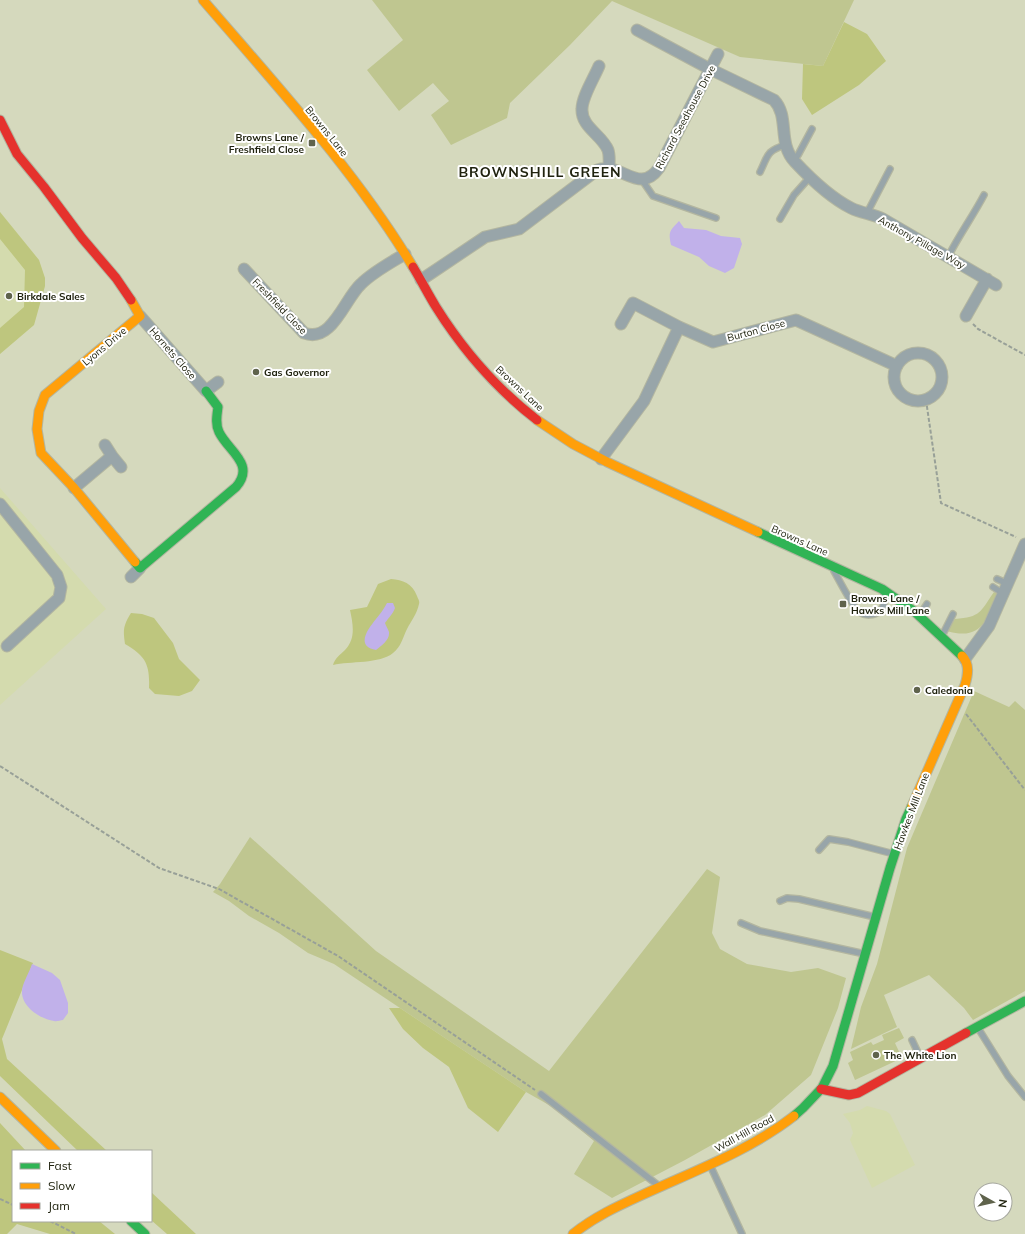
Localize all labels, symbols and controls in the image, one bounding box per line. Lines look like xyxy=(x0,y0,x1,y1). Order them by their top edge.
street label: Richard Seedhouse Drive xyxy=(652,63,718,171)
street label: Browns Lane xyxy=(302,104,351,159)
place label: Browns Lane / Freshfield Close xyxy=(229,131,305,156)
marker: Browns Lane / Freshfield Close xyxy=(307,138,317,148)
district label: BROWNSHILL GREEN xyxy=(458,163,622,181)
street label: Anthony Pillage Way xyxy=(876,213,968,272)
street label: Freshfield Close xyxy=(250,276,310,337)
place label: Birkdale Sales xyxy=(17,290,85,303)
marker: Birkdale Sales xyxy=(4,291,14,301)
street label: Burton Close xyxy=(726,317,787,344)
street label: Lyons Drive xyxy=(80,324,129,369)
street label: Hornets Close xyxy=(146,325,199,382)
street label: Browns Lane xyxy=(493,363,546,414)
place label: Gas Governor xyxy=(264,366,329,379)
marker: Gas Governor xyxy=(251,367,261,377)
street label: Browns Lane xyxy=(769,522,830,559)
place label: Browns Lane / Hawks Mill Lane xyxy=(851,592,930,617)
marker: Browns Lane / Hawks Mill Lane xyxy=(838,599,848,609)
place label: Caledonia xyxy=(925,684,973,697)
marker: Caledonia xyxy=(912,685,922,695)
street label: Hawkes Mill Lane xyxy=(891,771,932,852)
place label: The White Lion xyxy=(884,1049,956,1062)
marker: The White Lion xyxy=(871,1050,881,1060)
street label: Wall Hill Road xyxy=(712,1112,776,1155)
legend xyxy=(12,1150,152,1222)
text: Fast xyxy=(48,1158,72,1173)
text: Slow xyxy=(48,1178,76,1193)
north arrow xyxy=(973,1182,1013,1222)
text: Jam xyxy=(48,1198,70,1213)
text: N xyxy=(995,1198,1010,1208)

